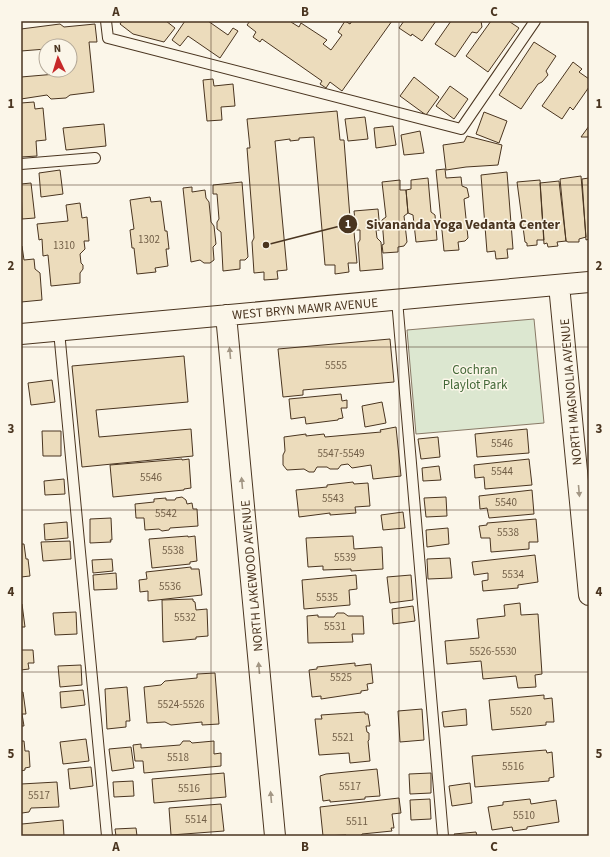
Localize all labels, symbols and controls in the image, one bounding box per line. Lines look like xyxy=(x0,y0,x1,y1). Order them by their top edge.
text: A xyxy=(111,3,120,21)
text: B xyxy=(301,3,309,21)
text: C xyxy=(490,3,498,21)
north arrow xyxy=(38,38,78,78)
text: N xyxy=(53,41,62,56)
text: 1 xyxy=(8,95,15,113)
text: 1 xyxy=(596,95,603,113)
callout: Sivananda Yoga Vedanta Center xyxy=(338,211,568,237)
text: Sivananda Yoga Vedanta Center xyxy=(366,215,561,235)
text: 1 xyxy=(345,216,351,233)
house number: 1302 xyxy=(138,232,160,247)
house number: 1310 xyxy=(53,238,75,253)
text: 2 xyxy=(8,257,15,275)
text: 2 xyxy=(596,257,603,275)
street label: WEST BRYN MAWR AVENUE xyxy=(231,294,379,324)
street label: NORTH MAGNOLIA AVENUE xyxy=(556,318,586,466)
one-way arrow xyxy=(227,347,233,359)
house number: 5555 xyxy=(325,358,347,373)
park label: Cochran Playlot Park xyxy=(443,361,508,394)
text: 3 xyxy=(8,420,15,438)
text: 3 xyxy=(596,420,603,438)
house number: 5546 xyxy=(491,436,513,451)
house number: 5547-5549 xyxy=(317,446,365,461)
house number: 5544 xyxy=(491,464,513,479)
house number: 5546 xyxy=(140,470,162,485)
one-way arrow xyxy=(239,476,245,489)
one-way arrow xyxy=(576,485,582,497)
house number: 5543 xyxy=(322,491,344,506)
house number: 5540 xyxy=(495,495,517,510)
street label: NORTH LAKEWOOD AVENUE xyxy=(236,499,268,652)
house number: 5542 xyxy=(155,506,177,521)
house number: 5538 xyxy=(497,525,519,540)
house number: 5538 xyxy=(162,543,184,558)
house number: 5539 xyxy=(334,550,356,565)
house number: 5534 xyxy=(502,567,524,582)
house number: 5536 xyxy=(159,579,181,594)
text: 4 xyxy=(8,583,15,601)
text: 4 xyxy=(596,583,603,601)
house number: 5535 xyxy=(316,590,338,605)
house number: 5532 xyxy=(174,610,196,625)
house number: 5531 xyxy=(324,619,346,634)
house number: 5526-5530 xyxy=(469,644,517,659)
one-way arrow xyxy=(256,662,262,674)
house number: 5525 xyxy=(330,670,352,685)
house number: 5524-5526 xyxy=(157,697,205,712)
house number: 5520 xyxy=(510,704,532,719)
house number: 5521 xyxy=(332,730,354,745)
text: 5 xyxy=(8,745,15,763)
text: 5 xyxy=(596,745,603,763)
house number: 5518 xyxy=(167,750,189,765)
house number: 5516 xyxy=(502,759,524,774)
house number: 5517 xyxy=(339,779,361,794)
house number: 5516 xyxy=(178,781,200,796)
house number: 5517 xyxy=(28,788,50,803)
one-way arrow xyxy=(268,791,274,803)
house number: 5510 xyxy=(513,808,535,823)
house number: 5514 xyxy=(185,812,207,827)
house number: 5511 xyxy=(346,814,368,829)
text: A xyxy=(111,838,120,856)
text: B xyxy=(301,838,309,856)
text: C xyxy=(490,838,498,856)

